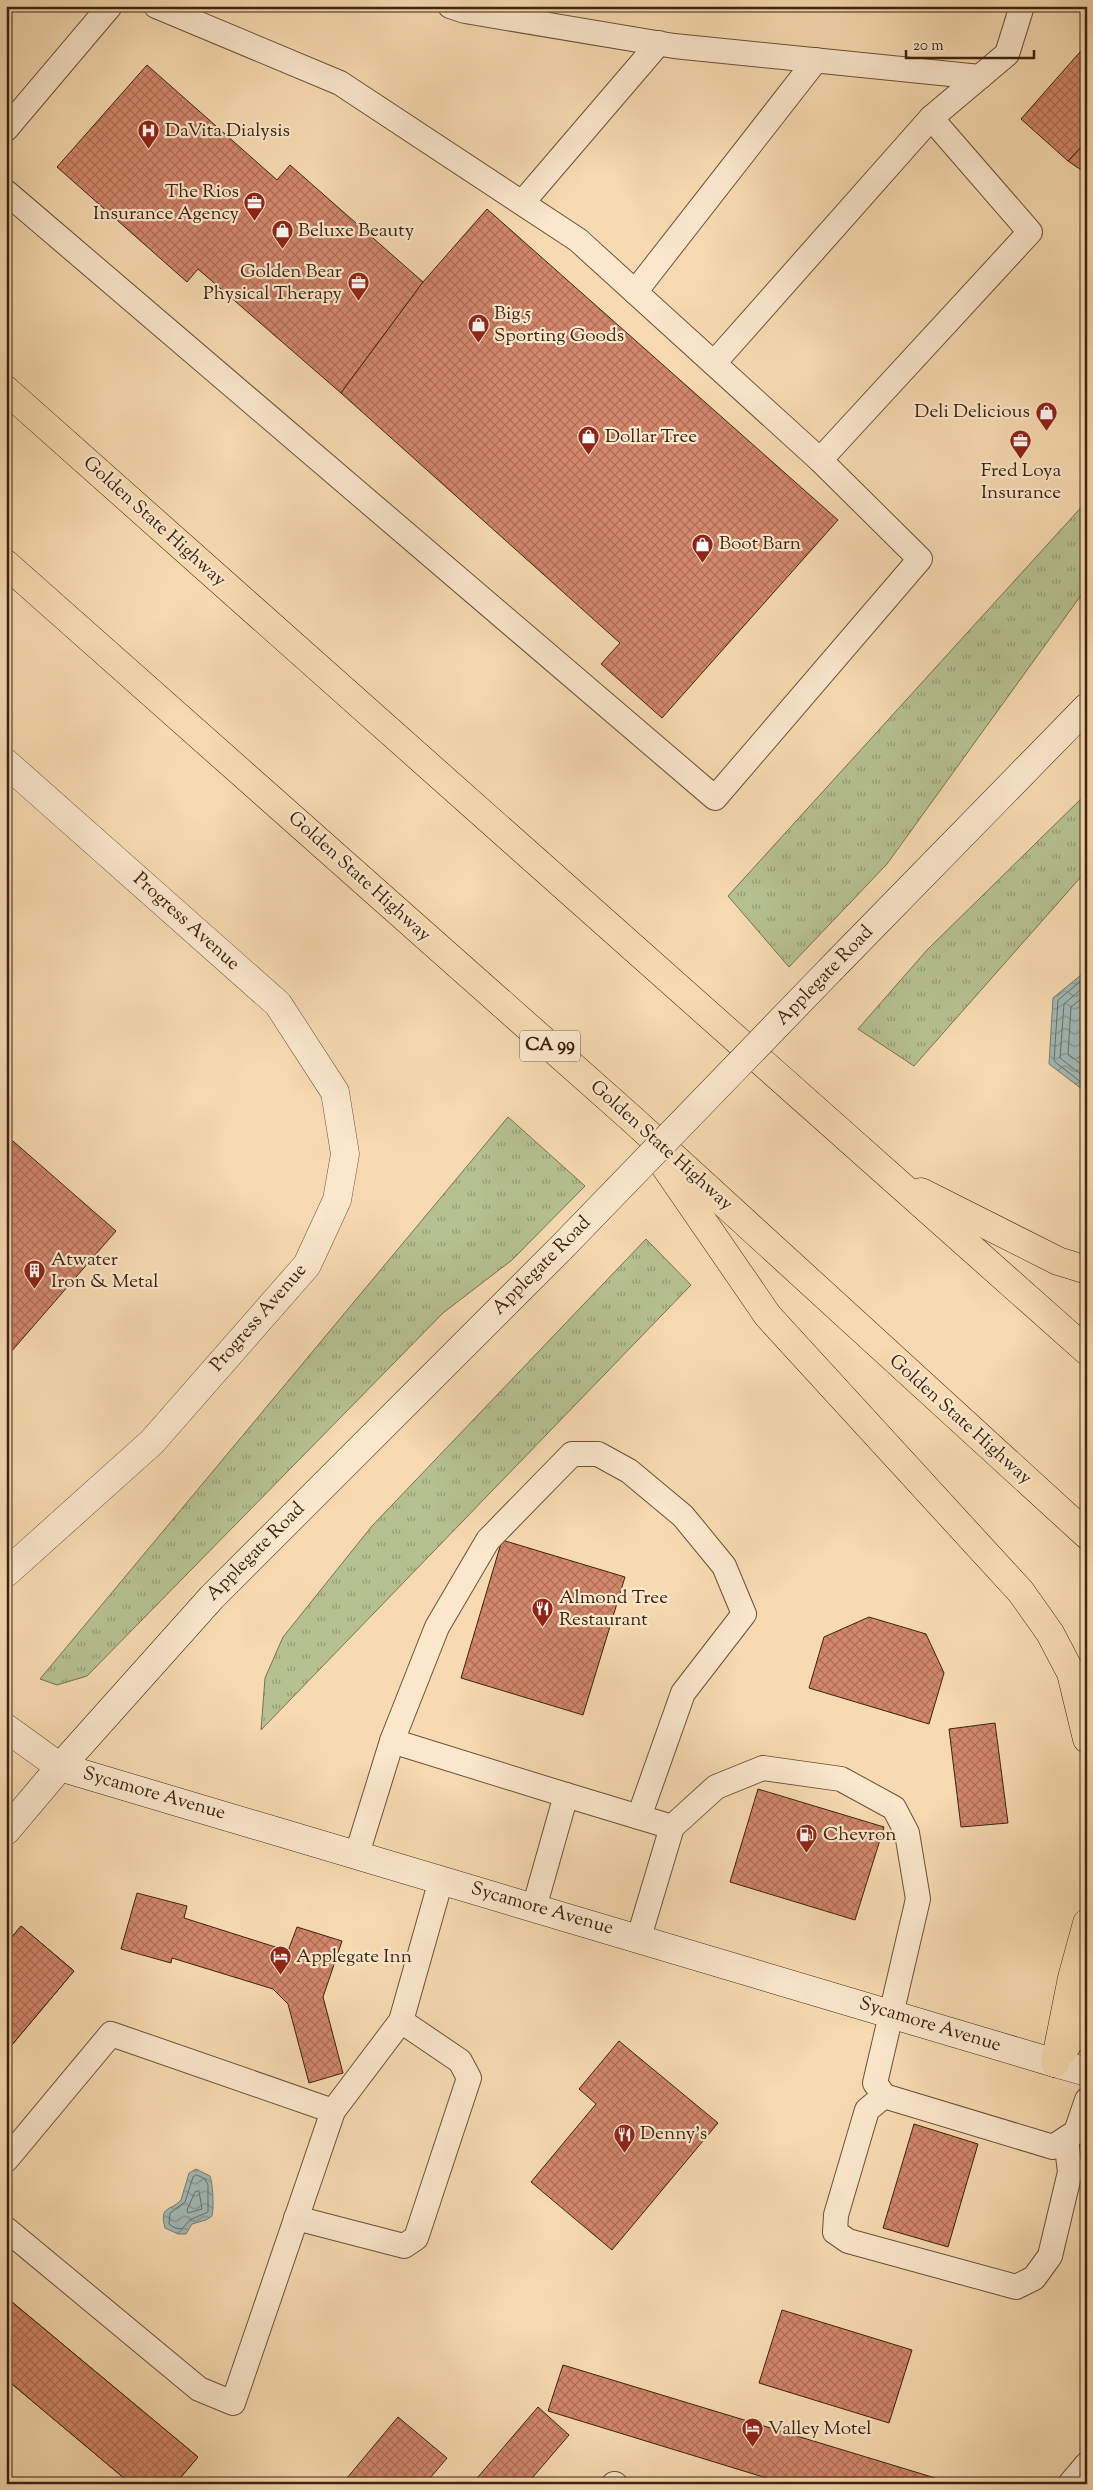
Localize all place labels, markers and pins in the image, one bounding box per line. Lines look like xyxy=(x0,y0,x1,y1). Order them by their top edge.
place label: DaVita Dialysis xyxy=(165,118,290,145)
hospital icon: DaVita Dialysis xyxy=(137,119,161,150)
place label: The Rios Insurance Agency xyxy=(93,179,240,228)
office icon: The Rios Insurance Agency xyxy=(243,191,267,222)
place label: Beluxe Beauty xyxy=(298,218,415,245)
shop icon: Beluxe Beauty xyxy=(270,219,294,250)
place label: Golden Bear Physical Therapy xyxy=(203,259,343,308)
office icon: Golden Bear Physical Therapy xyxy=(346,271,370,302)
place label: Big 5 Sporting Goods xyxy=(494,301,624,350)
shop icon: Big 5 Sporting Goods xyxy=(466,313,490,344)
place label: Deli Delicious xyxy=(914,399,1030,426)
shop icon: Deli Delicious xyxy=(1034,400,1058,431)
place label: Dollar Tree xyxy=(605,424,697,451)
shop icon: Dollar Tree xyxy=(577,425,601,456)
office icon: Fred Loya Insurance xyxy=(1009,428,1033,459)
place label: Fred Loya Insurance xyxy=(981,458,1061,507)
place label: Boot Barn xyxy=(719,531,801,558)
shop icon: Boot Barn xyxy=(691,532,715,563)
place label: Atwater Iron & Metal xyxy=(51,1247,159,1296)
building icon: Atwater Iron & Metal xyxy=(23,1259,47,1290)
place label: Almond Tree Restaurant xyxy=(559,1585,668,1634)
restaurant icon: Almond Tree Restaurant xyxy=(531,1597,555,1628)
place label: Chevron xyxy=(823,1822,897,1849)
fuel station icon: Chevron xyxy=(795,1823,819,1854)
place label: Applegate Inn xyxy=(296,1944,412,1971)
hotel icon: Applegate Inn xyxy=(268,1945,292,1976)
place label: Denny's xyxy=(640,2121,707,2148)
restaurant icon: Denny's xyxy=(612,2122,636,2153)
place label: Valley Motel xyxy=(768,2416,872,2443)
hotel icon: Valley Motel xyxy=(740,2417,764,2448)

